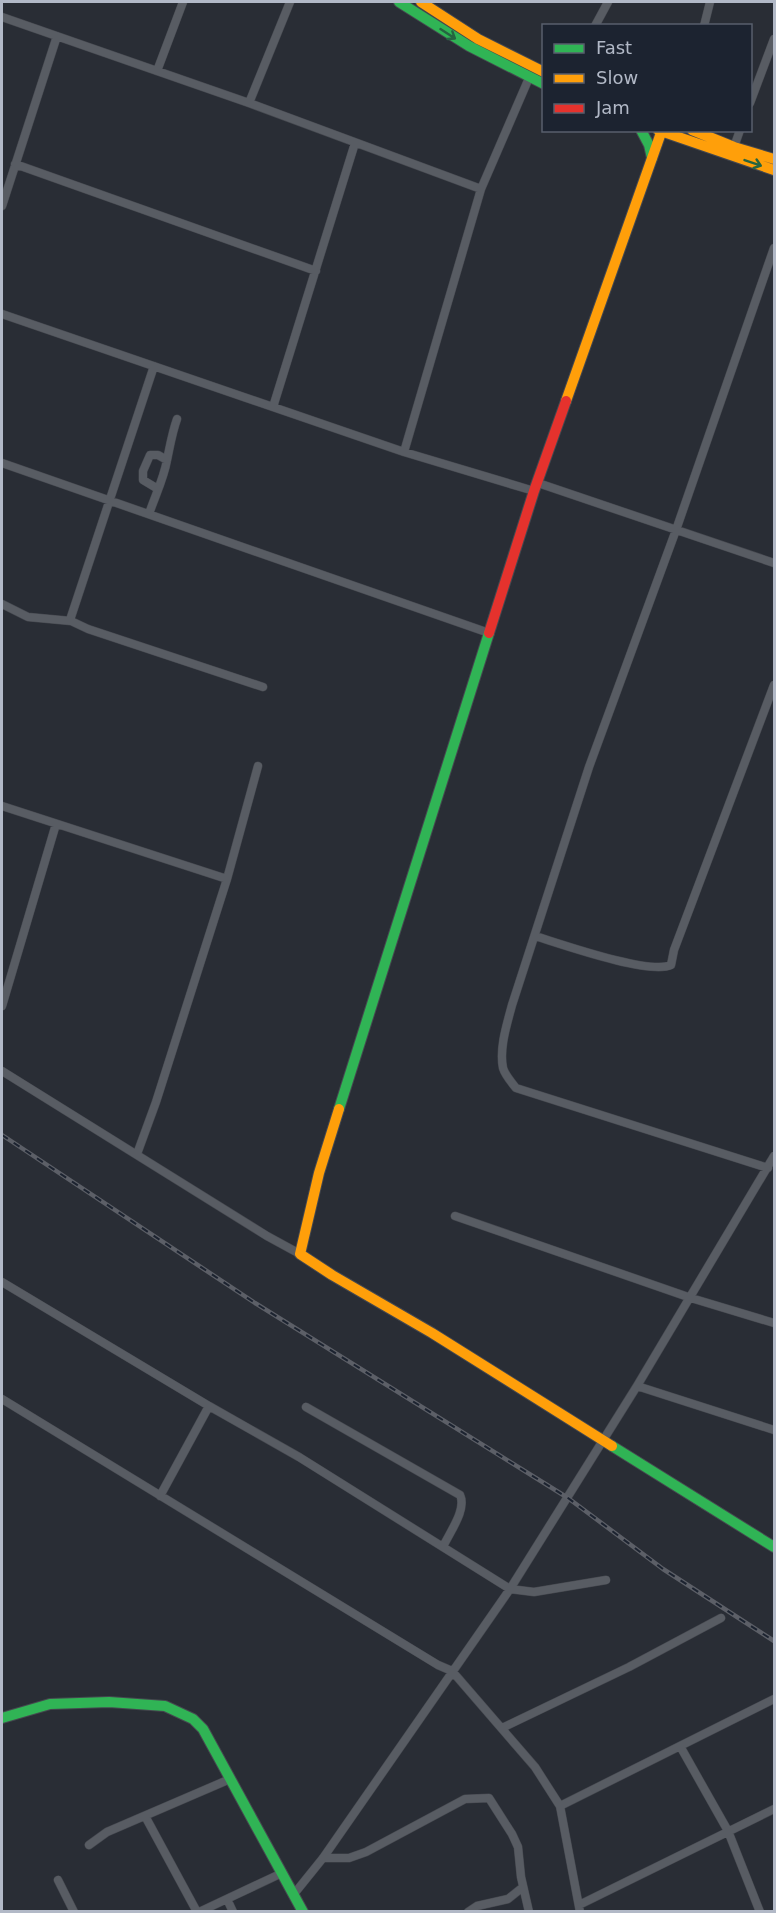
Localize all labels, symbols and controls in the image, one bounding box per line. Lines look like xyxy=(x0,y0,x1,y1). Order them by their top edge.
legend xyxy=(542,24,752,132)
one-way arrow xyxy=(439,28,456,40)
text: Fast xyxy=(596,37,632,58)
text: Slow xyxy=(596,67,638,88)
text: Jam xyxy=(595,97,630,118)
one-way arrow xyxy=(744,159,762,170)

